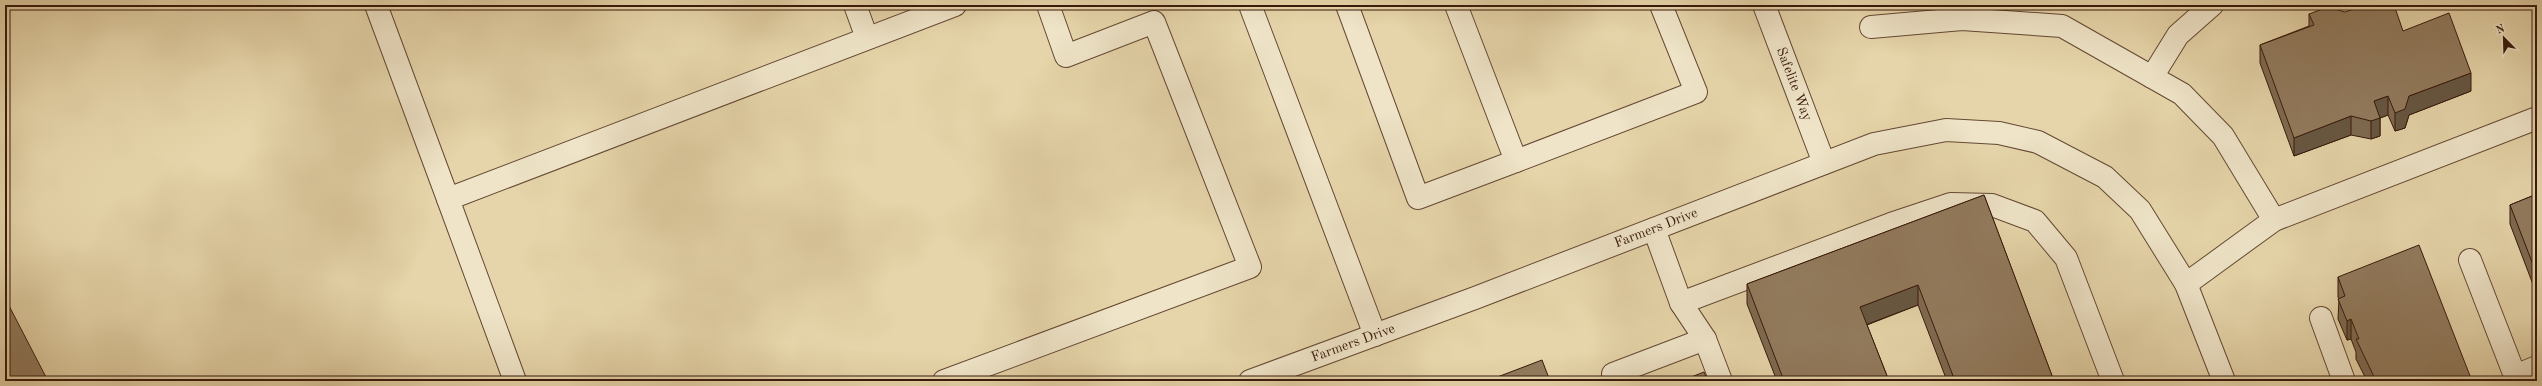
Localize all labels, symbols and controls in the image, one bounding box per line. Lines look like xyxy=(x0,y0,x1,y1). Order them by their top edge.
north arrow xyxy=(2484,18,2524,58)
text: N xyxy=(2495,23,2507,37)
street label: Safelite Way xyxy=(1774,45,1815,123)
street label: Farmers Drive xyxy=(1612,206,1700,250)
street label: Farmers Drive xyxy=(1309,321,1397,365)

